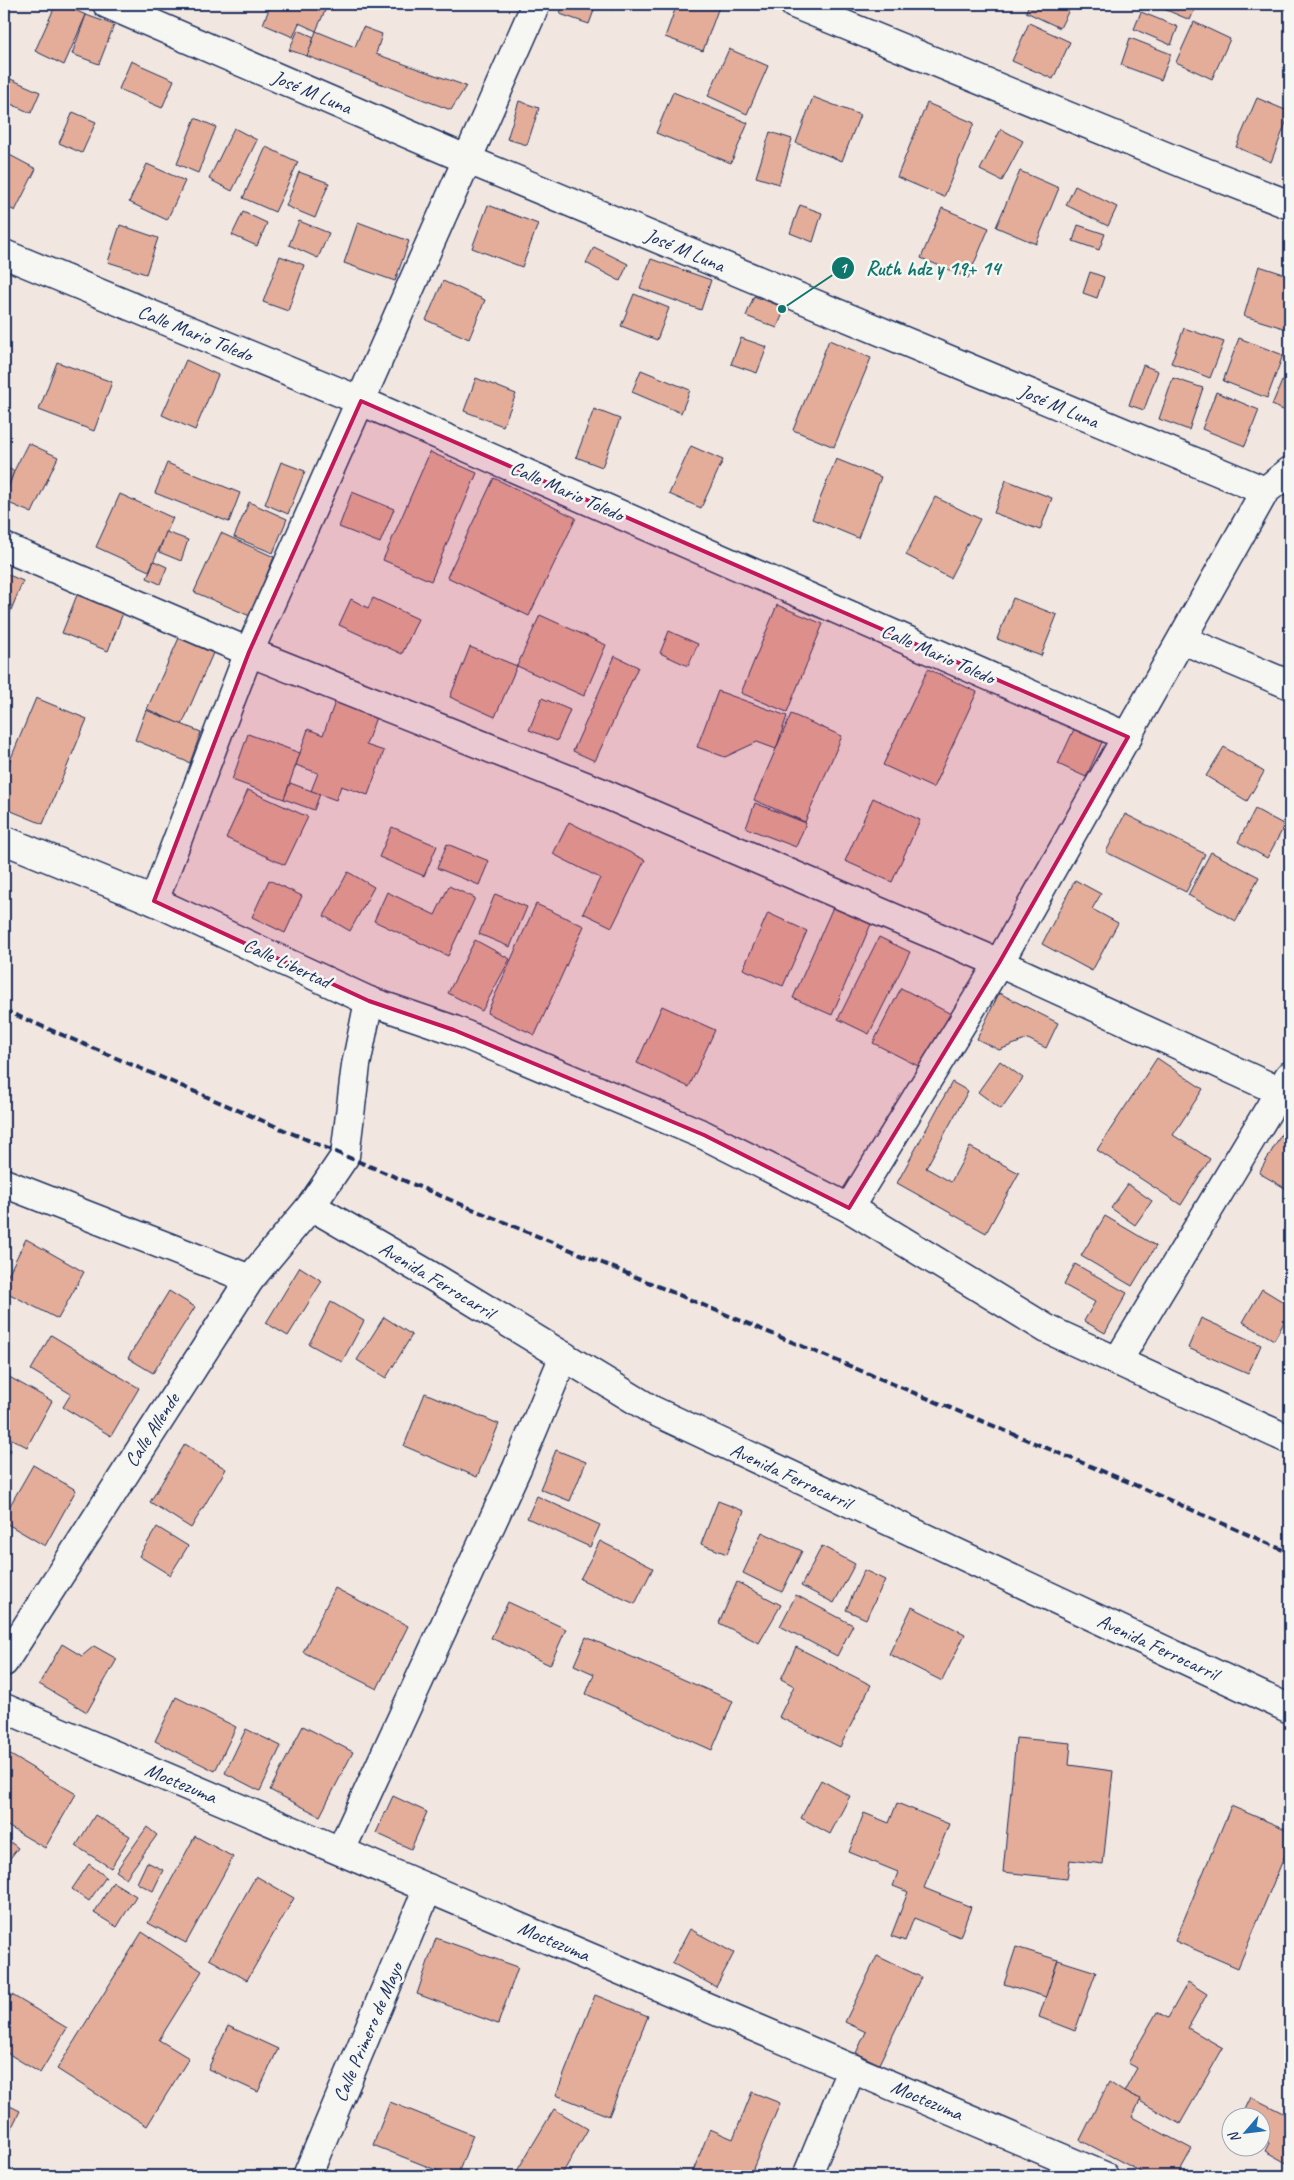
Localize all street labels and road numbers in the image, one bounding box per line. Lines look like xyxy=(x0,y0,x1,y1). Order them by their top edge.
street label: José M Luna xyxy=(268,64,357,121)
street label: José M Luna xyxy=(641,222,730,279)
street label: Calle Mario Toledo xyxy=(134,299,258,368)
street label: José M Luna xyxy=(1015,378,1104,435)
street label: Calle Mario Toledo xyxy=(507,455,629,528)
street label: Calle Mario Toledo xyxy=(878,618,1000,691)
street label: Calle Libertad xyxy=(239,932,337,995)
street label: Avenida Ferrocarril xyxy=(375,1236,503,1326)
street label: Calle Allende xyxy=(119,1387,186,1472)
street label: Avenida Ferrocarril xyxy=(727,1437,859,1516)
street label: Avenida Ferrocarril xyxy=(1094,1608,1226,1687)
street label: Moctezuma xyxy=(141,1757,222,1810)
street label: Moctezuma xyxy=(514,1915,595,1968)
street label: Calle Primero de Mayo xyxy=(327,1957,409,2106)
street label: Moctezuma xyxy=(887,2074,968,2127)

